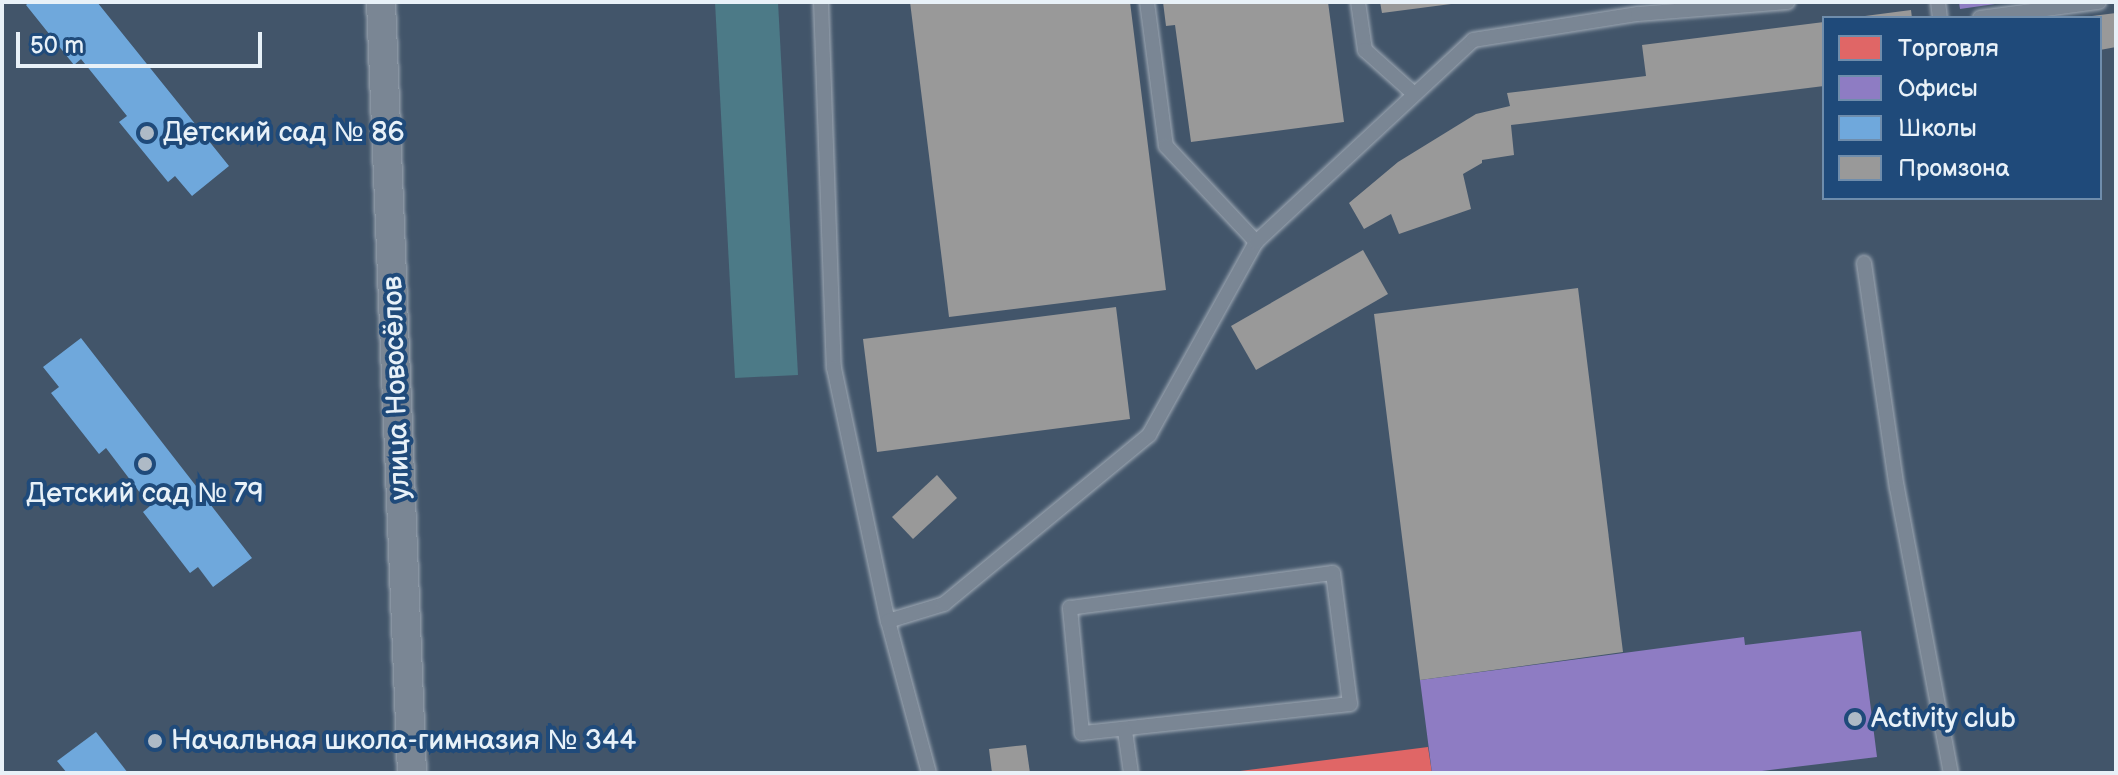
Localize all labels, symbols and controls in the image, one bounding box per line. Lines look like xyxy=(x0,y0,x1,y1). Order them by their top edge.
scale bar xyxy=(20,16,266,66)
legend xyxy=(1822,16,2102,200)
text: 50 m xyxy=(30,31,84,60)
text: Торговля xyxy=(1898,34,1999,63)
text: Офисы xyxy=(1898,74,1978,103)
text: Школы xyxy=(1898,114,1977,143)
place label: Детский сад № 86 xyxy=(163,116,405,150)
marker: Детский сад № 86 xyxy=(138,124,156,142)
text: Промзона xyxy=(1898,154,2010,183)
street label: улица Новосёлов xyxy=(376,275,418,501)
marker: Детский сад № 79 xyxy=(136,455,154,473)
place label: Детский сад № 79 xyxy=(26,477,264,511)
place label: Activity club xyxy=(1871,702,2018,736)
marker: Activity club xyxy=(1846,710,1864,728)
place label: Начальная школа-гимназия № 344 xyxy=(171,724,636,758)
marker: Начальная школа-гимназия № 344 xyxy=(146,732,164,750)

